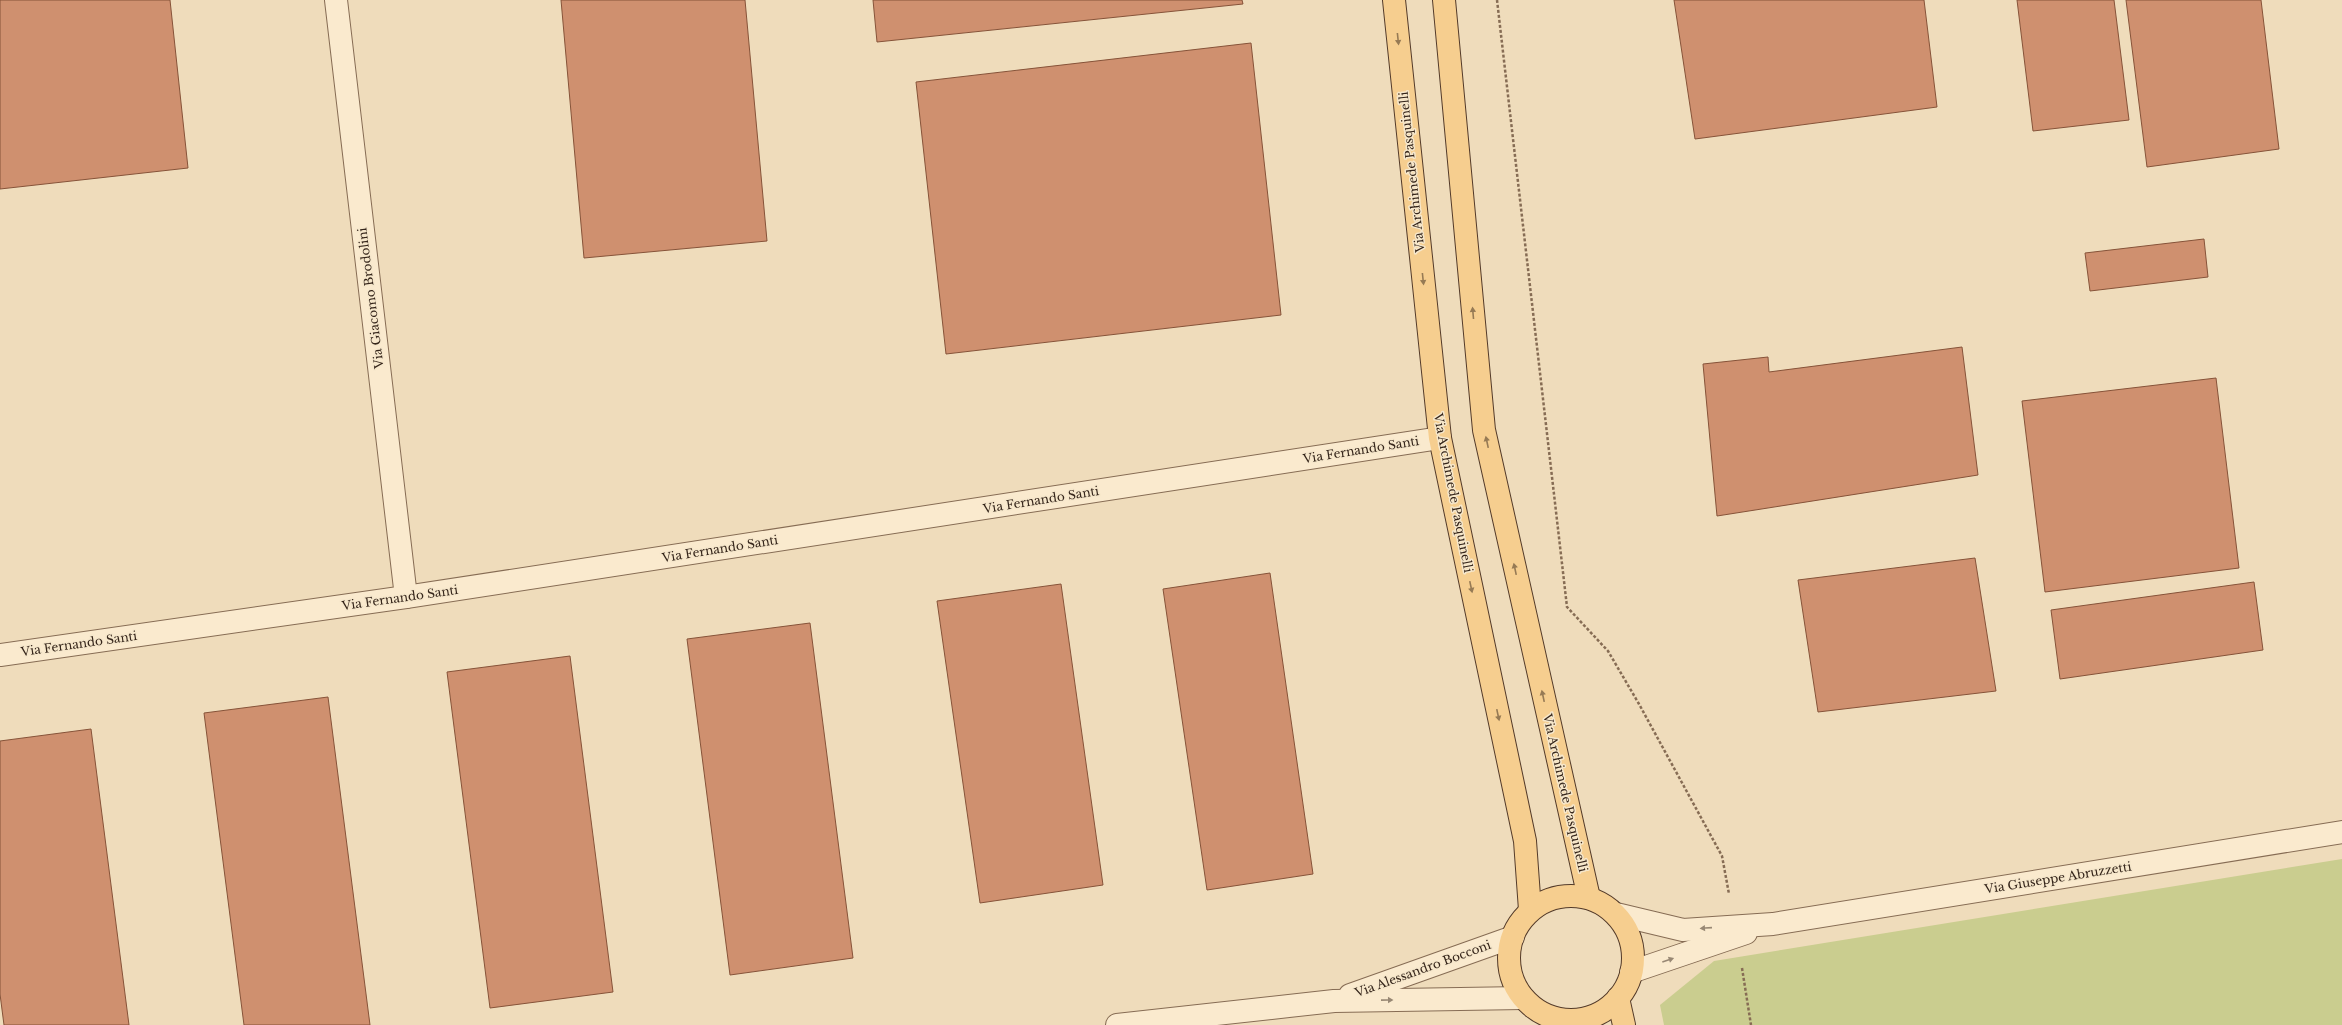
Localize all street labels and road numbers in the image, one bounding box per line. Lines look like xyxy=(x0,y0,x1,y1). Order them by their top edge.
street label: Via Archimede Pasquinelli xyxy=(1396,91,1428,254)
street label: Via Giacomo Brodolini xyxy=(354,227,387,370)
street label: Via Archimede Pasquinelli xyxy=(1430,411,1476,574)
street label: Via Fernando Santi xyxy=(1301,433,1420,466)
street label: Via Fernando Santi xyxy=(981,483,1100,516)
street label: Via Fernando Santi xyxy=(660,532,779,565)
street label: Via Fernando Santi xyxy=(340,582,459,613)
street label: Via Fernando Santi xyxy=(19,628,138,659)
street label: Via Archimede Pasquinelli xyxy=(1540,711,1591,873)
street label: Via Giuseppe Abruzzetti xyxy=(1982,858,2133,897)
street label: Via Alessandro Bocconi xyxy=(1352,937,1493,1001)

